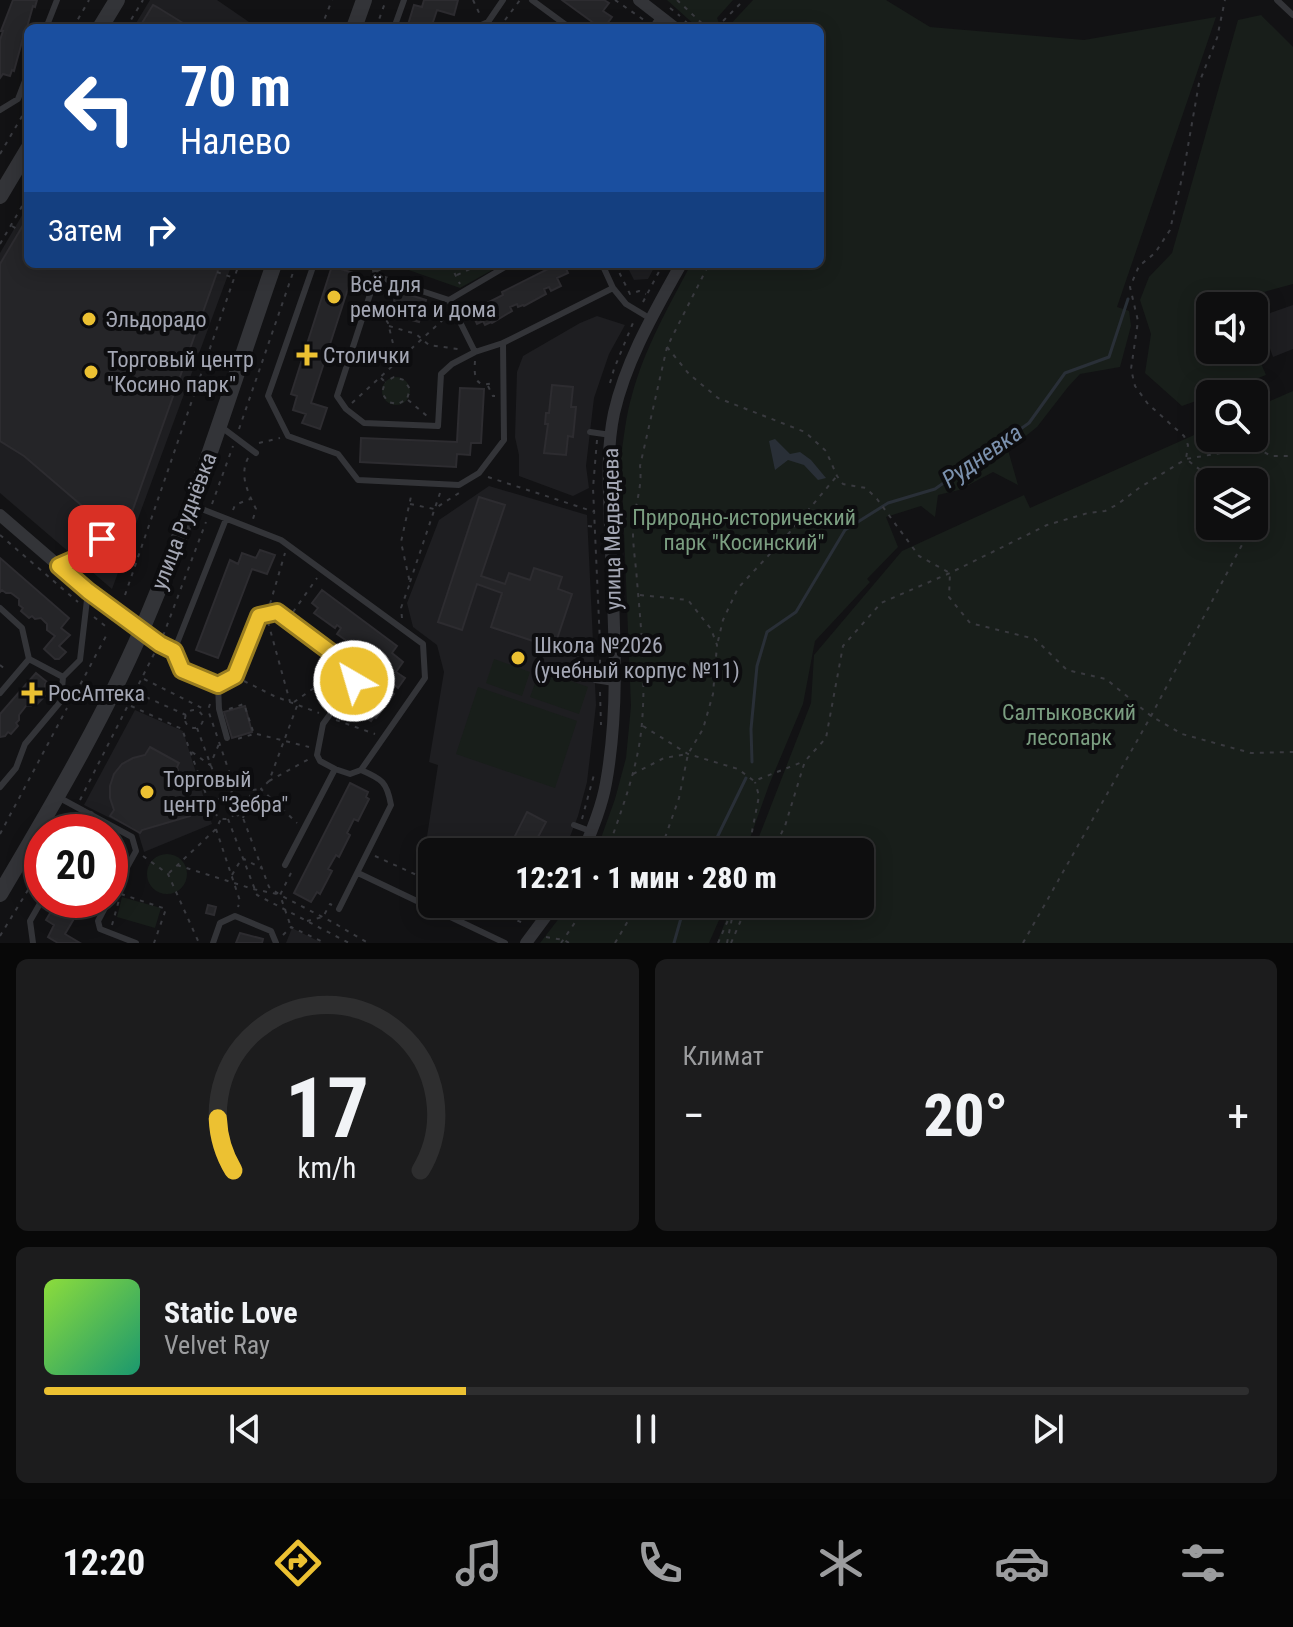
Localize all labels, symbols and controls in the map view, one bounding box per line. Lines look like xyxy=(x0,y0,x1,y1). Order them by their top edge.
text: 70 m xyxy=(180,54,291,120)
icon: left xyxy=(48,56,152,160)
text: Налево xyxy=(180,121,291,163)
icon: right xyxy=(139,208,183,252)
text: Затем xyxy=(48,213,123,248)
place label: Всё для ремонта и дома xyxy=(350,272,496,322)
marker: Всё для ремонта и дома xyxy=(325,288,343,306)
map controls xyxy=(1196,292,1268,540)
button: sound xyxy=(1196,292,1268,364)
place label: Эльдорадо xyxy=(105,307,207,332)
marker: Эльдорадо xyxy=(80,310,98,328)
place label: Столички xyxy=(323,343,410,368)
marker: Столички xyxy=(298,346,316,364)
place label: Торговый центр "Косино парк" xyxy=(107,347,254,397)
marker: Торговый центр "Косино парк" xyxy=(82,363,100,381)
button: search xyxy=(1196,380,1268,452)
water label: Рудневка xyxy=(937,418,1027,494)
street label: улица Медведева xyxy=(598,448,626,610)
street label: улица Руднёвка xyxy=(146,449,222,593)
button: layers xyxy=(1196,468,1268,540)
pin xyxy=(68,505,136,573)
park label: Природно-исторический парк "Косинский" xyxy=(632,505,856,555)
icon: arrive xyxy=(80,517,124,561)
place label: Школа №2026 (учебный корпус №11) xyxy=(534,633,740,684)
position arrow xyxy=(312,639,396,723)
marker: Школа №2026 (учебный корпус №11) xyxy=(509,649,527,667)
place label: РосАптека xyxy=(48,681,145,706)
marker: РосАптека xyxy=(23,684,41,702)
park label: Салтыковский лесопарк xyxy=(1002,700,1136,750)
place label: Торговый центр "Зебра" xyxy=(163,767,288,817)
marker: Торговый центр "Зебра" xyxy=(138,783,156,801)
speed limit sign: 20 xyxy=(24,814,128,918)
text: 12:21 · 1 мин · 280 m xyxy=(515,860,777,895)
text: Климат xyxy=(683,1041,764,1071)
text: 17 xyxy=(285,1060,369,1157)
text: 20° xyxy=(924,1080,1008,1151)
text: − xyxy=(683,1090,705,1142)
text: + xyxy=(1227,1090,1249,1142)
text: km/h xyxy=(298,1151,357,1185)
text: Static Love xyxy=(164,1295,298,1330)
text: Velvet Ray xyxy=(164,1330,270,1360)
icon: previous xyxy=(223,1407,267,1451)
icon: pause xyxy=(624,1407,668,1451)
icon: next xyxy=(1026,1407,1070,1451)
icon: directions xyxy=(270,1535,326,1591)
icon: music xyxy=(451,1535,507,1591)
icon: phone xyxy=(632,1535,688,1591)
icon: climate xyxy=(813,1535,869,1591)
icon: car xyxy=(994,1535,1050,1591)
icon: filters xyxy=(1175,1535,1231,1591)
text: 12:20 xyxy=(62,1542,145,1584)

